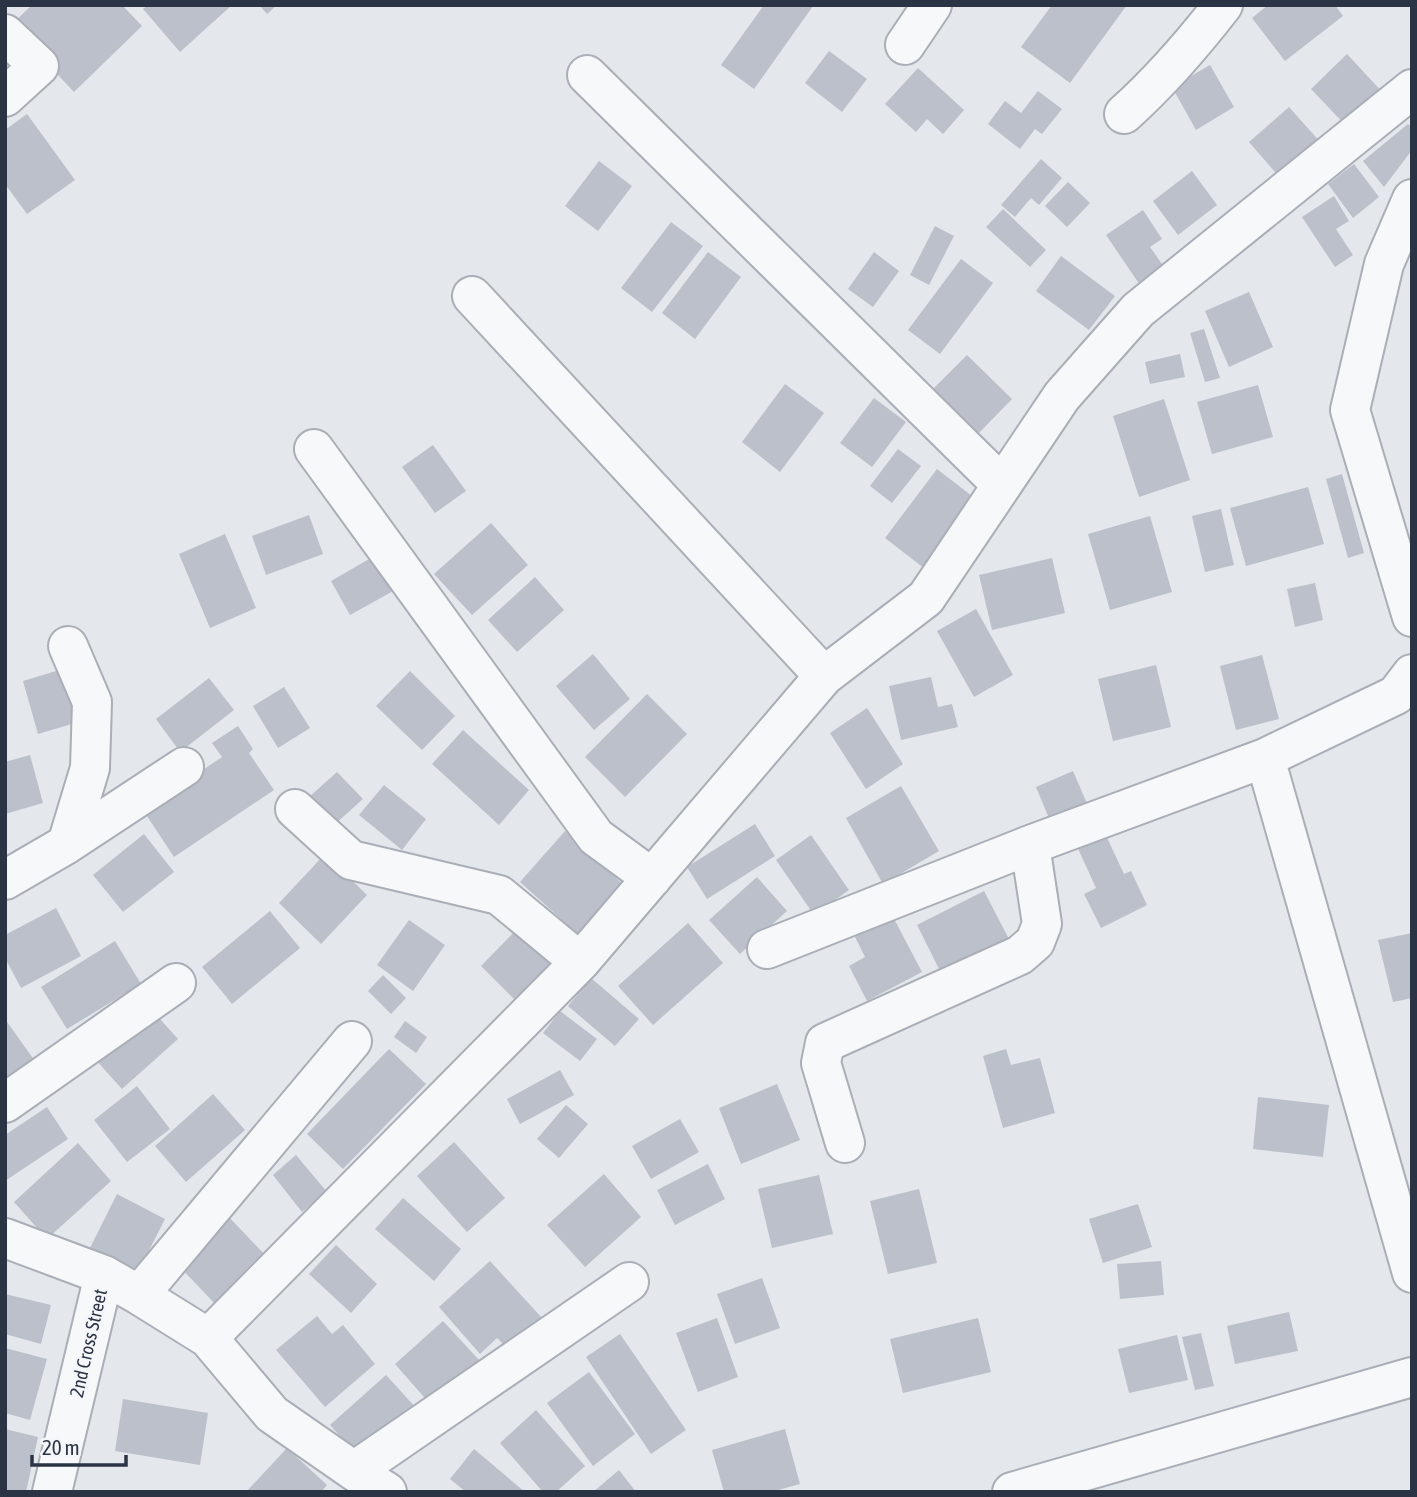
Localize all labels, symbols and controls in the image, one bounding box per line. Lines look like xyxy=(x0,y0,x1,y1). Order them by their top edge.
street label: 2nd Cross Street xyxy=(65,1287,111,1399)
scale bar xyxy=(32,1424,126,1468)
text: 20 m xyxy=(42,1435,80,1459)

